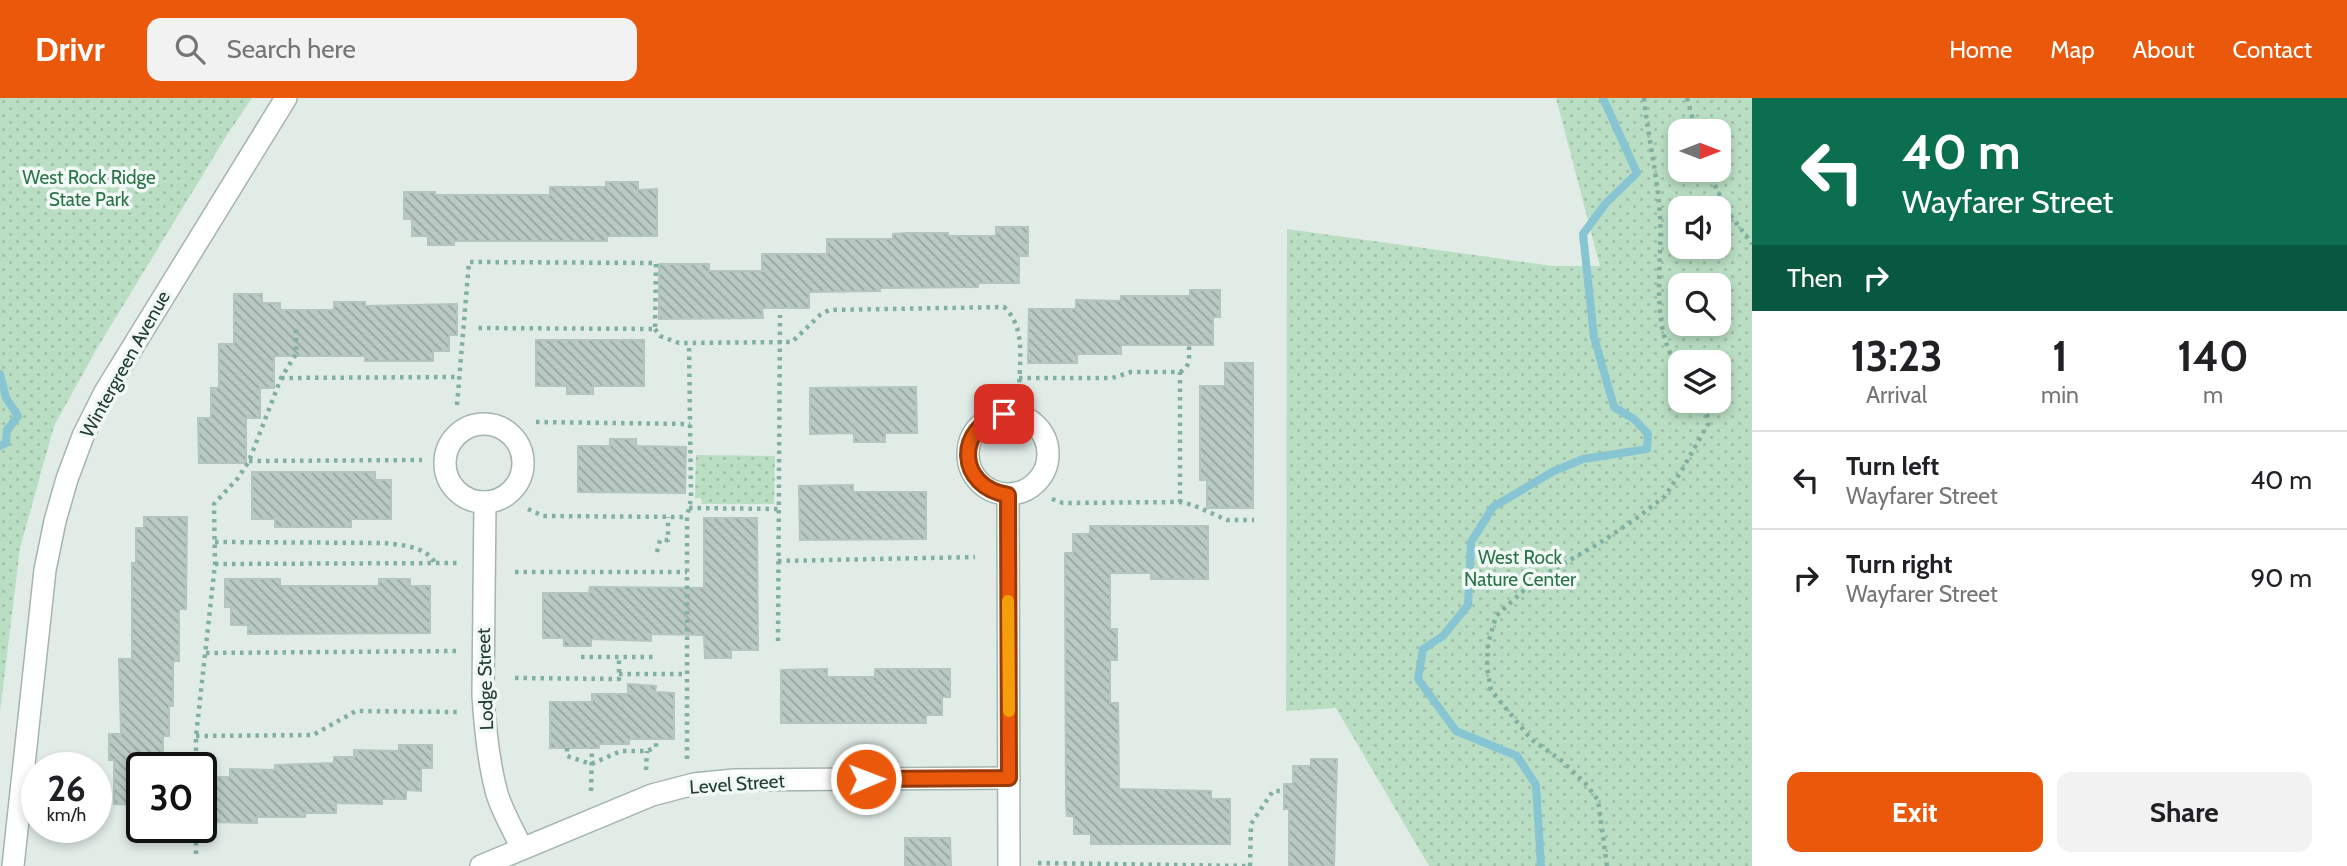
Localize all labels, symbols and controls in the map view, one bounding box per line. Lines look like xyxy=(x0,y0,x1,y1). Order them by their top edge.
search box xyxy=(147,18,637,81)
text: Drivr xyxy=(35,29,105,69)
icon: search xyxy=(171,30,209,68)
text: Search here xyxy=(227,33,356,65)
text: Home xyxy=(1949,35,2012,64)
text: Map xyxy=(2050,35,2095,64)
text: About xyxy=(2133,35,2195,64)
text: Contact xyxy=(2233,35,2312,64)
north arrow xyxy=(1668,119,1731,182)
map controls xyxy=(1668,119,1731,413)
text: 40 m xyxy=(1902,122,2021,181)
icon: left xyxy=(1787,126,1878,217)
park label: West Rock Ridge State Park xyxy=(22,166,156,211)
text: Wayfarer Street xyxy=(1902,182,2113,221)
button: sound xyxy=(1668,196,1731,259)
icon: right xyxy=(1857,259,1895,297)
text: Then xyxy=(1787,262,1843,294)
button: search xyxy=(1668,273,1731,336)
street label: Wintergreen Avenue xyxy=(75,286,175,441)
text: 13:23 xyxy=(1850,330,1943,382)
text: 1 xyxy=(2052,330,2068,382)
text: 140 xyxy=(2177,330,2249,382)
button: layers xyxy=(1668,350,1731,413)
text: Arrival xyxy=(1866,381,1927,409)
text: min xyxy=(2041,381,2079,409)
text: m xyxy=(2203,381,2223,409)
pin xyxy=(974,384,1034,444)
icon: arrive xyxy=(985,395,1023,433)
text: Turn left xyxy=(1846,450,1939,482)
icon: left xyxy=(1787,461,1825,499)
text: 40 m xyxy=(2250,464,2312,496)
text: Wayfarer Street xyxy=(1846,482,1998,510)
park label: West Rock Nature Center xyxy=(1464,546,1576,591)
text: Turn right xyxy=(1846,548,1952,580)
icon: right xyxy=(1787,559,1825,597)
text: 90 m xyxy=(2250,562,2312,594)
text: Wayfarer Street xyxy=(1846,580,1998,608)
street label: Lodge Street xyxy=(472,627,498,731)
position arrow xyxy=(829,742,903,816)
speed limit sign: 30 xyxy=(126,752,217,843)
text: 26 xyxy=(47,767,86,810)
street label: Level Street xyxy=(689,769,786,799)
button: Exit xyxy=(1787,772,2043,852)
button: Share xyxy=(2057,772,2312,852)
text: km/h xyxy=(47,804,86,826)

